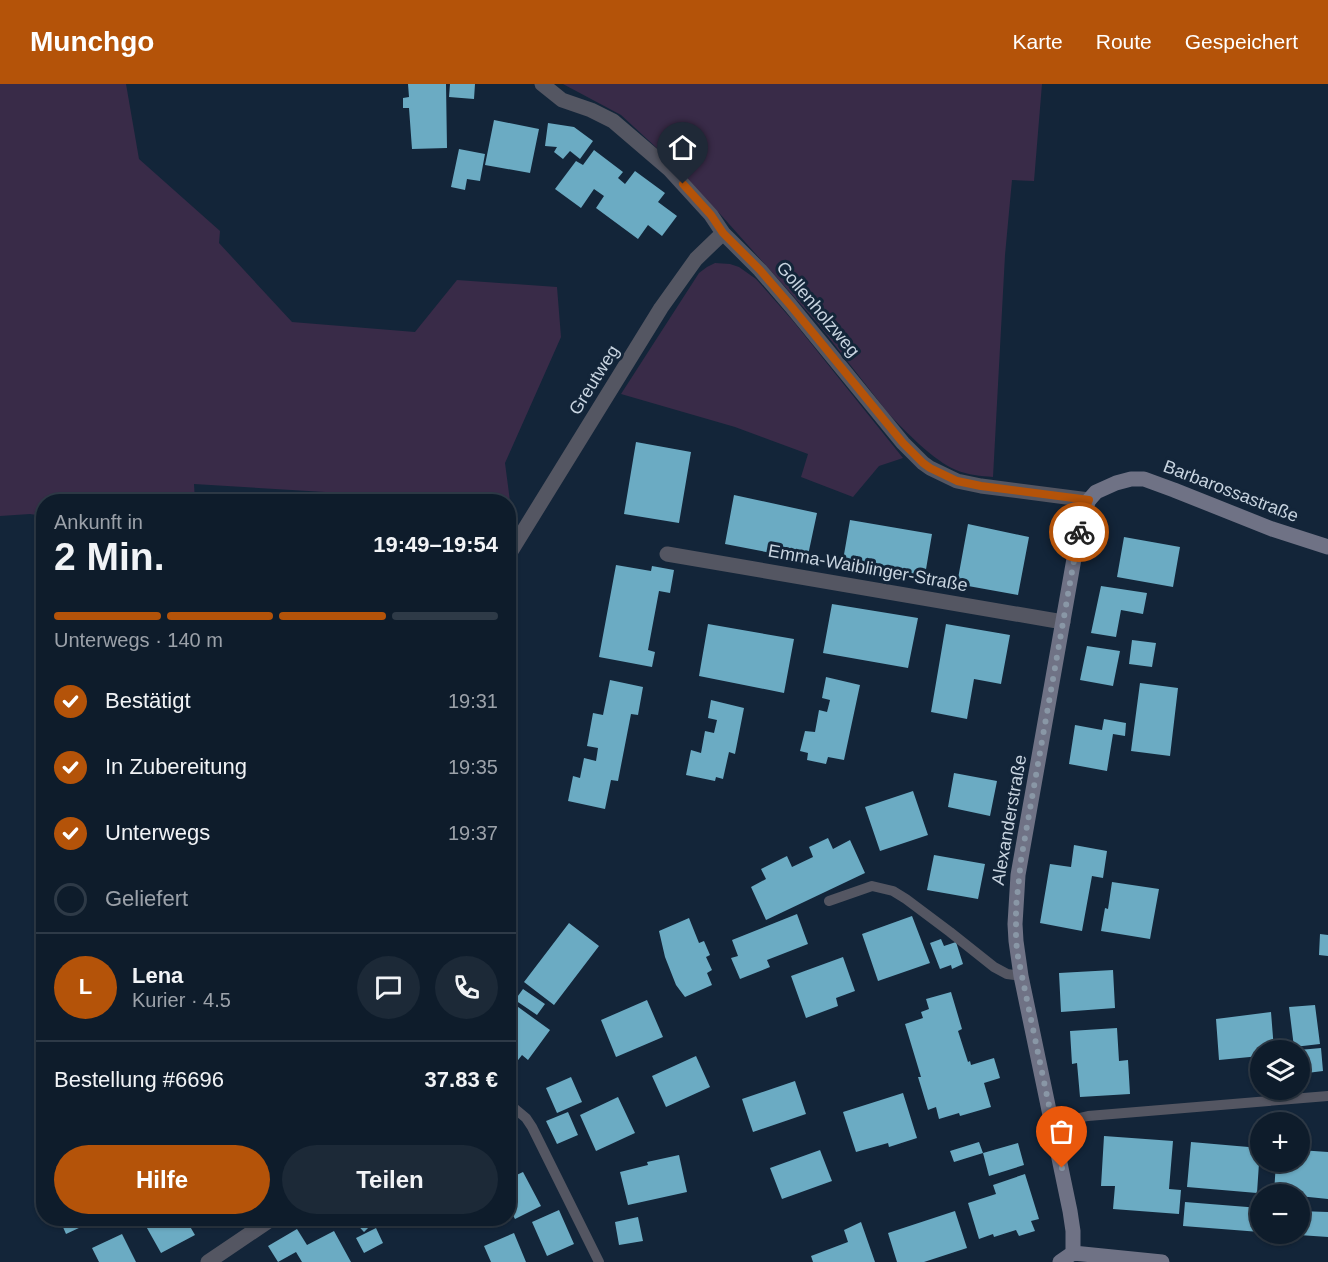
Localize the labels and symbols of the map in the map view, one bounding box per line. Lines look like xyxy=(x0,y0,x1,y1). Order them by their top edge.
pin xyxy=(657,122,708,184)
street label: Gollenholzweg xyxy=(772,257,864,361)
street label: Greutweg xyxy=(565,342,623,418)
street label: Barbarossastraße xyxy=(1161,456,1301,526)
courier xyxy=(1049,502,1109,562)
street label: Emma-Waiblinger-Straße xyxy=(767,541,969,595)
street label: Alexanderstraße xyxy=(988,753,1030,887)
pin xyxy=(1036,1106,1087,1168)

